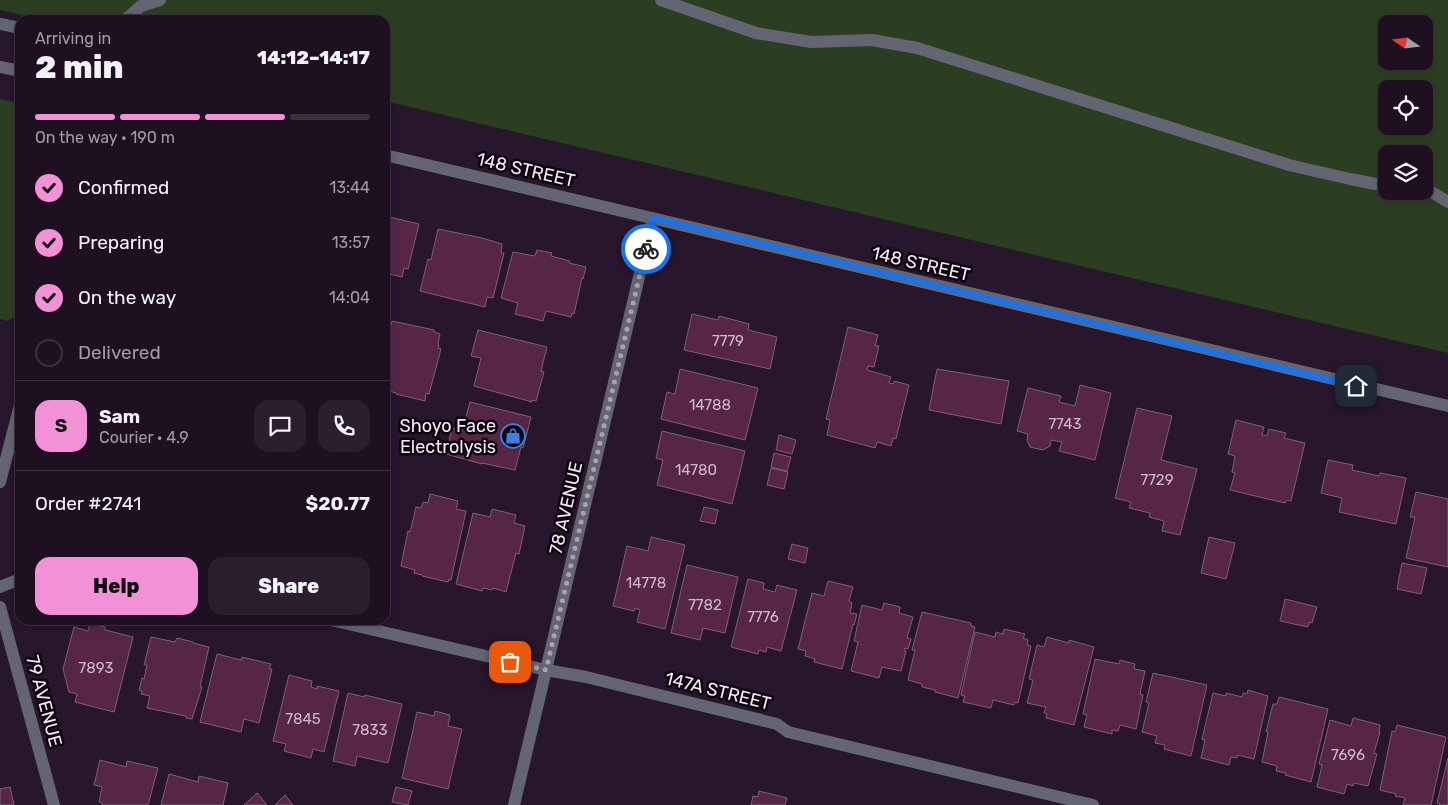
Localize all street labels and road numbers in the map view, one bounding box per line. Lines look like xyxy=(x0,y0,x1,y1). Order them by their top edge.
street label: 148 STREET xyxy=(475,148,577,192)
street label: 148 STREET xyxy=(870,242,972,286)
street label: 78 AVENUE xyxy=(545,459,587,557)
street label: 79 AVENUE xyxy=(21,653,67,749)
street label: 147A STREET xyxy=(663,667,773,715)

